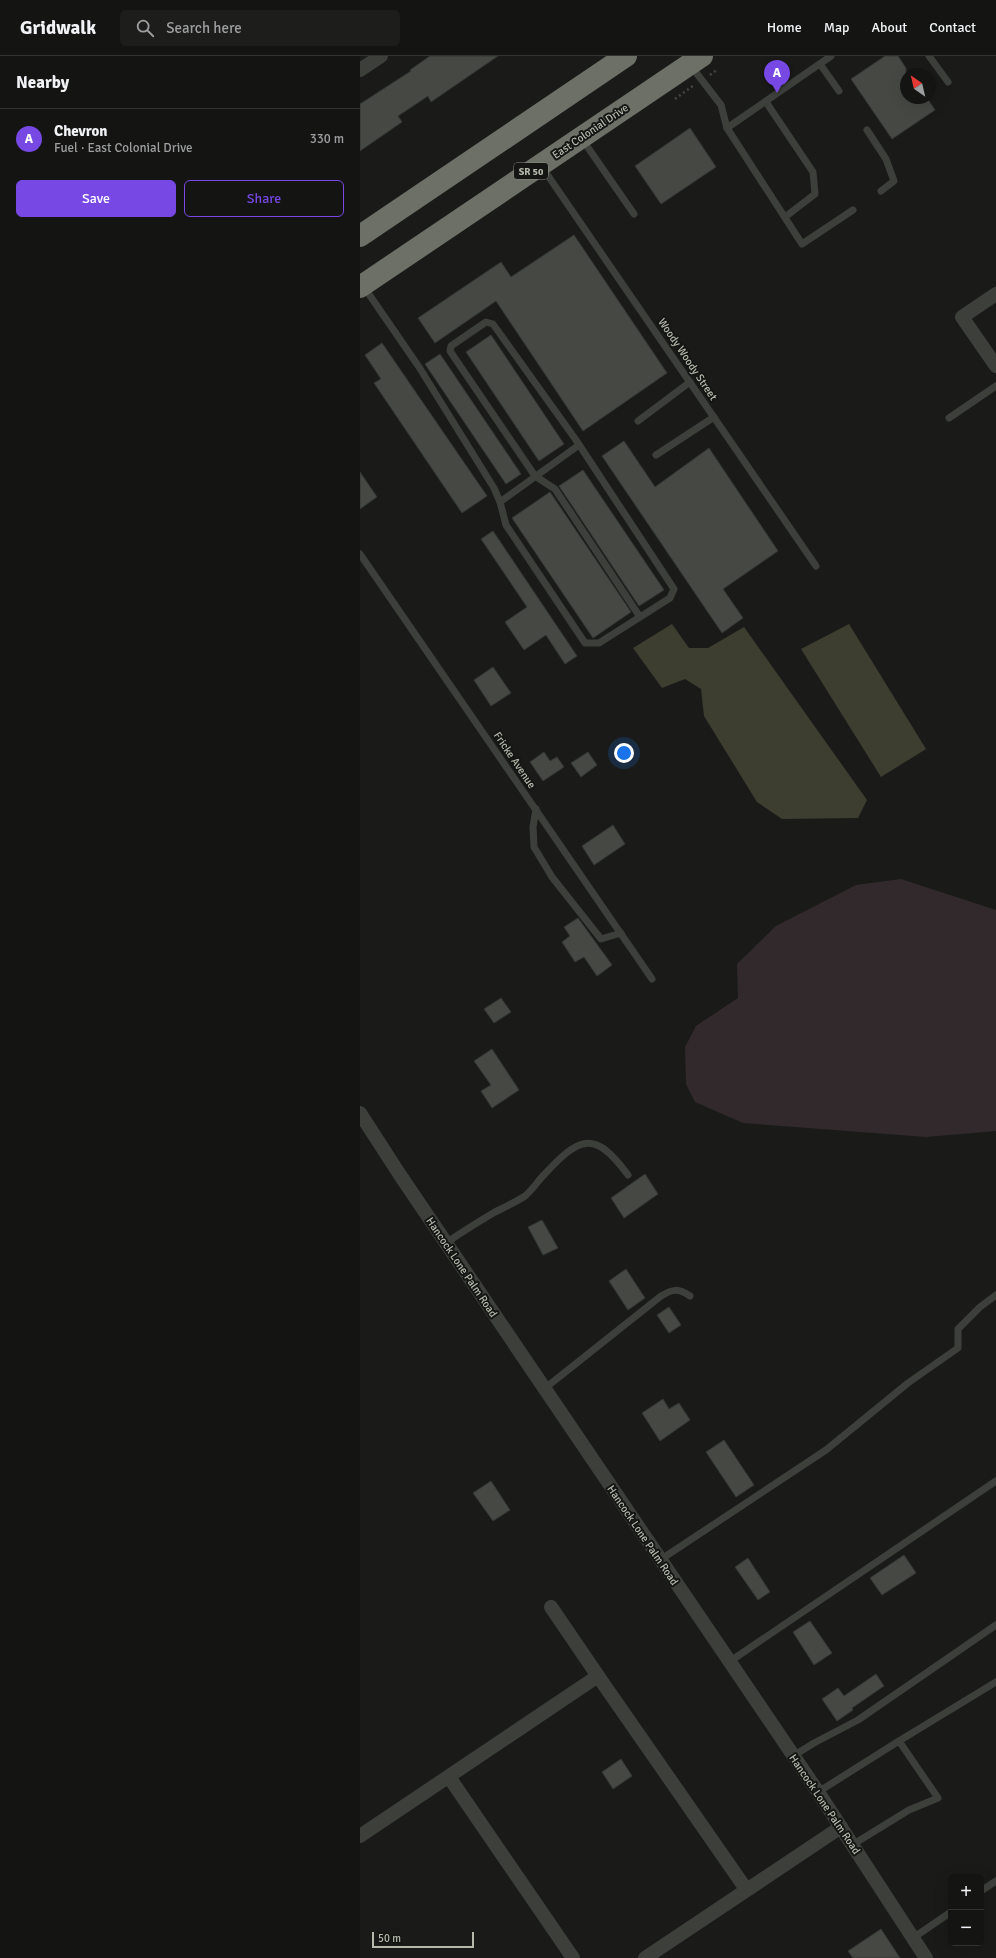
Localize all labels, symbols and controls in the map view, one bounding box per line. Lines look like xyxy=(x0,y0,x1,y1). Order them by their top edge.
search box xyxy=(120,10,400,46)
text: Gridwalk xyxy=(20,16,96,40)
icon: search xyxy=(134,17,156,39)
text: Search here xyxy=(166,19,242,37)
text: Home xyxy=(767,19,802,36)
text: Map xyxy=(824,19,849,36)
text: About xyxy=(871,19,907,36)
text: Contact xyxy=(929,19,976,36)
pin: A xyxy=(764,60,790,93)
north arrow xyxy=(900,68,936,104)
text: Nearby xyxy=(16,72,69,93)
street label: East Colonial Drive xyxy=(550,101,631,162)
text: Chevron xyxy=(54,122,108,140)
text: A xyxy=(25,131,33,147)
text: 330 m xyxy=(310,131,344,147)
text: Fuel · East Colonial Drive xyxy=(54,140,192,156)
road number: SR 50 xyxy=(514,163,548,179)
button: Save xyxy=(16,180,176,217)
button: Share xyxy=(184,180,344,217)
street label: Woody Woody Street xyxy=(655,316,720,403)
street label: Fricke Avenue xyxy=(491,729,538,791)
your location xyxy=(614,743,634,763)
street label: Hancock Lone Palm Road xyxy=(423,1215,500,1320)
street label: Hancock Lone Palm Road xyxy=(604,1483,681,1588)
street label: Hancock Lone Palm Road xyxy=(786,1752,863,1857)
map controls xyxy=(948,1874,984,1946)
button: + xyxy=(948,1874,984,1910)
button: − xyxy=(948,1910,984,1946)
scale bar xyxy=(372,1930,474,1949)
text: 50 m xyxy=(378,1932,401,1945)

